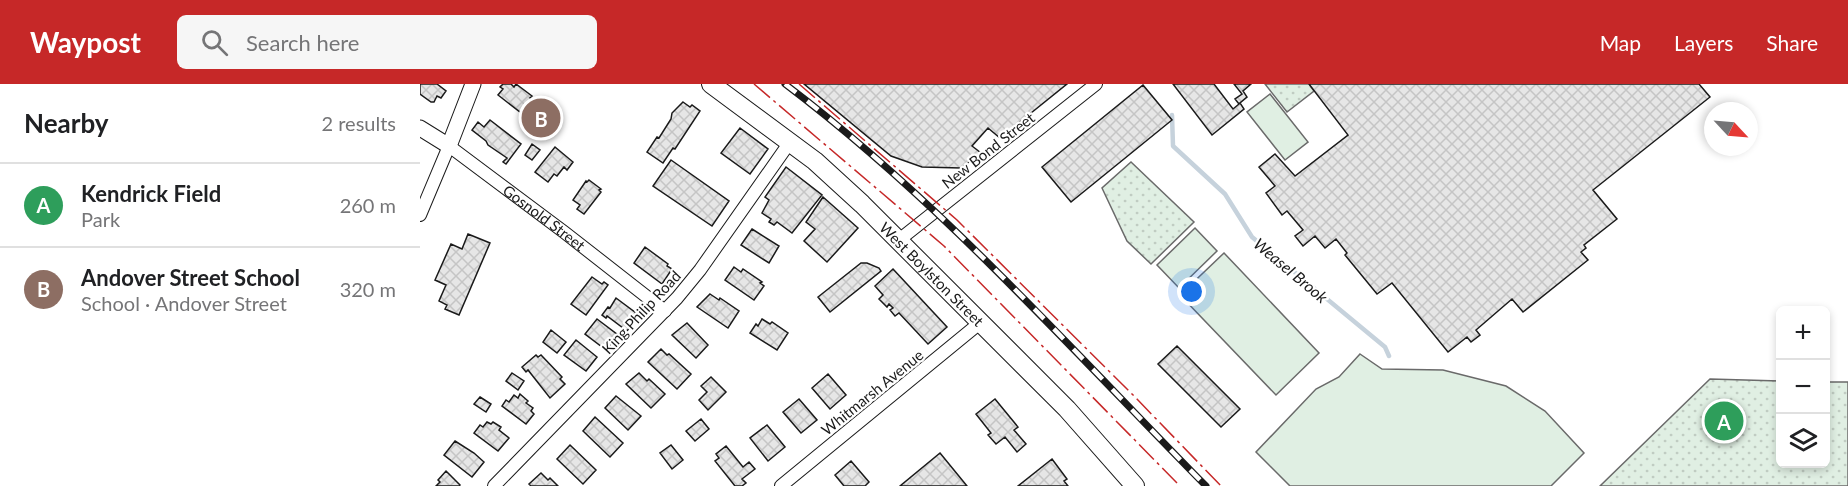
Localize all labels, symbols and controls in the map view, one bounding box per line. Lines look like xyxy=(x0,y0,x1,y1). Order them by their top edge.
search box xyxy=(177,15,597,69)
text: Waypost xyxy=(30,25,141,59)
icon: search xyxy=(198,26,231,59)
text: Search here xyxy=(246,29,359,56)
text: Map xyxy=(1600,30,1641,55)
text: Layers xyxy=(1674,30,1733,55)
text: Share xyxy=(1766,30,1818,55)
pin: B xyxy=(522,96,560,141)
north arrow xyxy=(1704,102,1758,156)
text: Nearby xyxy=(24,107,109,139)
street label: New Bond Street xyxy=(938,108,1038,192)
text: 2 results xyxy=(321,111,396,135)
text: Kendrick Field xyxy=(81,180,221,207)
street label: Gosnold Street xyxy=(500,181,589,255)
text: A xyxy=(37,193,50,217)
text: 260 m xyxy=(340,193,396,217)
text: Park xyxy=(81,207,120,231)
street label: West Boylston Street xyxy=(876,218,988,330)
water label: Weasel Brook xyxy=(1250,234,1332,307)
text: Andover Street School xyxy=(81,264,300,291)
street label: King Philip Road xyxy=(598,267,684,357)
text: B xyxy=(37,277,50,301)
text: 320 m xyxy=(340,277,396,301)
your location xyxy=(1177,277,1206,306)
text: School · Andover Street xyxy=(81,291,287,315)
map controls xyxy=(1776,306,1830,468)
button: + xyxy=(1776,306,1830,360)
street label: Whitmarsh Avenue xyxy=(817,345,927,439)
button: − xyxy=(1776,360,1830,414)
pin: A xyxy=(1704,398,1744,444)
button: layers xyxy=(1776,414,1830,468)

